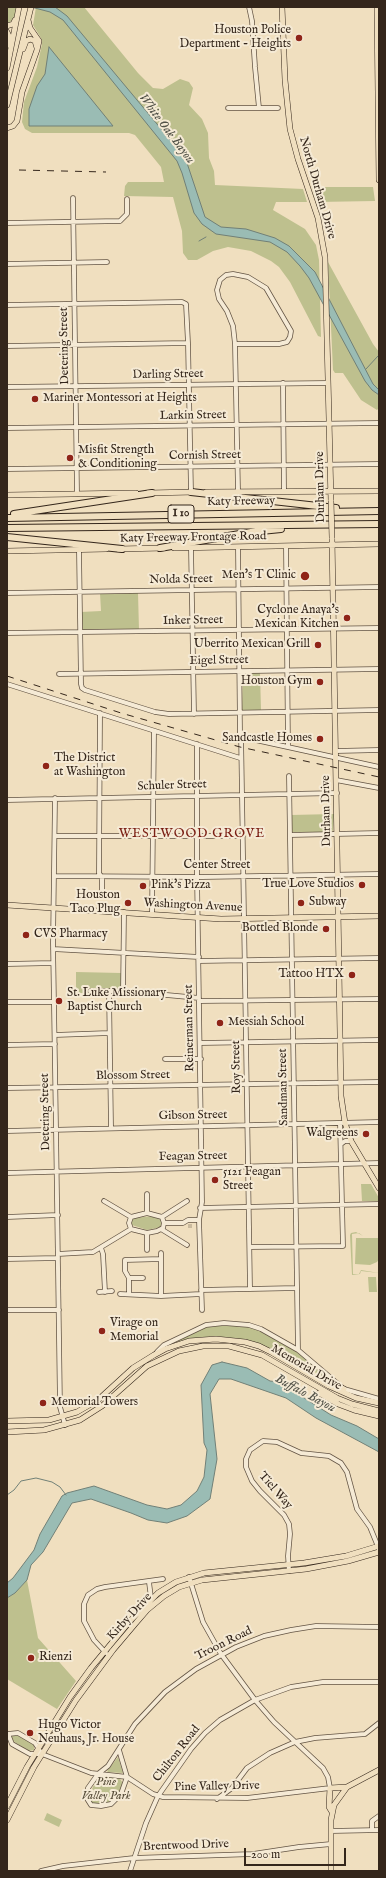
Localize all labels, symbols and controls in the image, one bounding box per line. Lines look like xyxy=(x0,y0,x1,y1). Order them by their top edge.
place label: Houston Police Department - Heights xyxy=(180,24,291,52)
marker: Houston Police Department - Heights xyxy=(294,33,304,43)
water label: White Oak Bayou xyxy=(135,91,197,167)
street label: North Durham Drive xyxy=(296,135,338,241)
street label: Detering Street xyxy=(57,307,73,385)
street label: Darling Street xyxy=(132,367,204,383)
place label: Mariner Montessori at Heights xyxy=(43,392,197,406)
marker: Mariner Montessori at Heights xyxy=(30,394,40,404)
street label: Larkin Street xyxy=(160,408,226,424)
place label: Misfit Strength & Conditioning xyxy=(78,444,157,472)
street label: Cornish Street xyxy=(169,448,241,464)
street label: Durham Drive xyxy=(313,451,329,523)
marker: Misfit Strength & Conditioning xyxy=(65,453,75,463)
street label: Katy Freeway xyxy=(207,494,275,510)
road number: I 10 xyxy=(168,505,194,523)
street label: Katy Freeway Frontage Road xyxy=(120,530,266,546)
place label: Men's T Clinic xyxy=(222,569,296,583)
marker: Men's T Clinic xyxy=(299,570,311,582)
street label: Nolda Street xyxy=(149,572,213,588)
place label: Cyclone Anaya's Mexican Kitchen xyxy=(255,604,339,632)
street label: Inker Street xyxy=(163,613,223,629)
marker: Cyclone Anaya's Mexican Kitchen xyxy=(342,613,352,623)
place label: Uberrito Mexican Grill xyxy=(194,638,310,652)
marker: Uberrito Mexican Grill xyxy=(313,640,323,650)
street label: Eigel Street xyxy=(189,653,249,669)
place label: Houston Gym xyxy=(241,675,312,689)
marker: Houston Gym xyxy=(315,677,325,687)
place label: Sandcastle Homes xyxy=(222,732,312,746)
marker: Sandcastle Homes xyxy=(315,734,325,744)
place label: The District at Washington xyxy=(54,752,125,780)
marker: The District at Washington xyxy=(41,761,51,771)
street label: Durham Drive xyxy=(319,775,335,847)
street label: Schuler Street xyxy=(137,778,207,794)
district label: WESTWOOD GROVE xyxy=(119,826,265,842)
street label: Center Street xyxy=(184,859,250,873)
place label: True Love Studios xyxy=(262,878,354,892)
place label: Pink's Pizza xyxy=(151,879,210,893)
marker: True Love Studios xyxy=(357,880,367,890)
marker: Pink's Pizza xyxy=(138,881,148,891)
place label: Houston Taco Plug xyxy=(70,889,120,917)
street label: Washington Avenue xyxy=(143,896,243,916)
place label: Subway xyxy=(309,896,346,910)
marker: Houston Taco Plug xyxy=(123,898,133,908)
marker: Subway xyxy=(296,898,306,908)
place label: Bottled Blonde xyxy=(242,922,318,936)
marker: Bottled Blonde xyxy=(321,924,331,934)
place label: CVS Pharmacy xyxy=(34,928,108,942)
marker: CVS Pharmacy xyxy=(21,930,31,940)
place label: Tattoo HTX xyxy=(278,968,344,982)
marker: Tattoo HTX xyxy=(347,970,357,980)
street label: Reinerman Street xyxy=(182,984,198,1072)
place label: St. Luke Missionary Baptist Church xyxy=(67,987,166,1015)
marker: St. Luke Missionary Baptist Church xyxy=(54,996,64,1006)
place label: Messiah School xyxy=(228,1016,304,1030)
marker: Messiah School xyxy=(215,1018,225,1028)
street label: Roy Street xyxy=(229,1040,245,1094)
street label: Sandman Street xyxy=(276,1048,292,1126)
street label: Blossom Street xyxy=(96,1068,170,1084)
street label: Detering Street xyxy=(38,1073,54,1151)
street label: Gibson Street xyxy=(159,1108,227,1124)
place label: Walgreens xyxy=(306,1127,358,1141)
marker: Walgreens xyxy=(361,1129,371,1139)
street label: Feagan Street xyxy=(159,1149,227,1165)
place label: 5121 Feagan Street xyxy=(223,1166,281,1194)
marker: 5121 Feagan Street xyxy=(210,1175,220,1185)
place label: Virage on Memorial xyxy=(110,1317,158,1345)
marker: Virage on Memorial xyxy=(97,1326,107,1336)
street label: Memorial Drive xyxy=(268,1342,344,1394)
water label: Buffalo Bayou xyxy=(272,1372,338,1416)
place label: Memorial Towers xyxy=(51,1396,138,1410)
marker: Memorial Towers xyxy=(38,1398,48,1408)
street label: Tiel Way xyxy=(255,1469,295,1513)
street label: Kirby Drive xyxy=(105,1590,155,1644)
street label: Troon Road xyxy=(193,1624,255,1664)
place label: Rienzi xyxy=(39,1651,72,1665)
marker: Rienzi xyxy=(26,1653,36,1663)
place label: Hugo Victor Neuhaus, Jr. House xyxy=(38,1719,134,1747)
street label: Chilton Road xyxy=(150,1723,204,1785)
marker: Hugo Victor Neuhaus, Jr. House xyxy=(25,1728,35,1738)
park label: Pine Valley Park xyxy=(82,1776,130,1804)
street label: Pine Valley Drive xyxy=(174,1779,260,1795)
street label: Brentwood Drive xyxy=(143,1837,229,1855)
scale bar xyxy=(246,1840,348,1866)
text: 200 m xyxy=(251,1847,280,1862)

